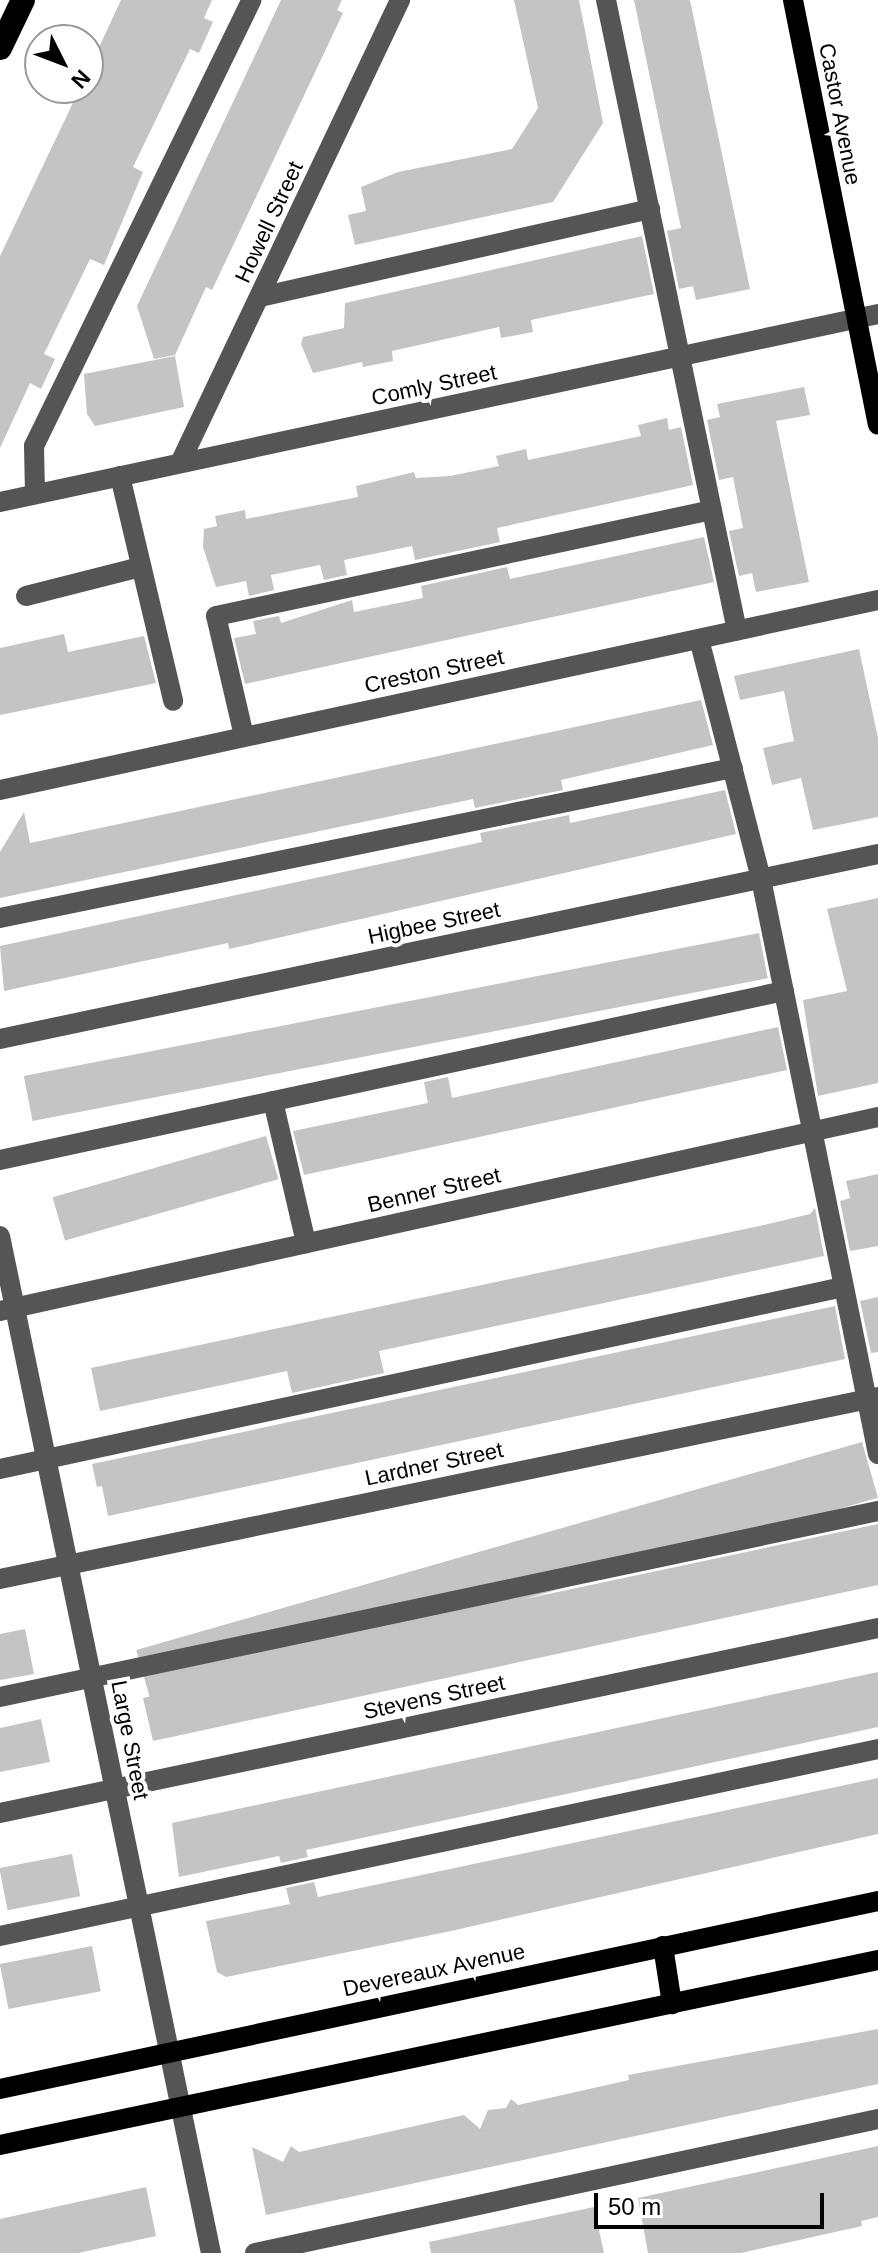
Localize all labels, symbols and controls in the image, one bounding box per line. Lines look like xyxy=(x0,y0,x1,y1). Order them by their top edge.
north arrow xyxy=(24,24,104,104)
street label: Castor Avenue xyxy=(813,40,867,188)
text: N xyxy=(66,65,95,93)
street label: Howell Street xyxy=(229,157,309,287)
street label: Comly Street xyxy=(369,359,499,411)
street label: Creston Street xyxy=(362,643,506,699)
street label: Higbee Street xyxy=(365,896,503,950)
street label: Benner Street xyxy=(365,1162,503,1218)
street label: Lardner Street xyxy=(362,1436,506,1492)
street label: Stevens Street xyxy=(361,1669,507,1725)
street label: Large Street xyxy=(105,1678,155,1802)
street label: Devereaux Avenue xyxy=(340,1938,528,2002)
scale bar xyxy=(598,2177,828,2227)
text: 50 m xyxy=(608,2193,661,2220)

